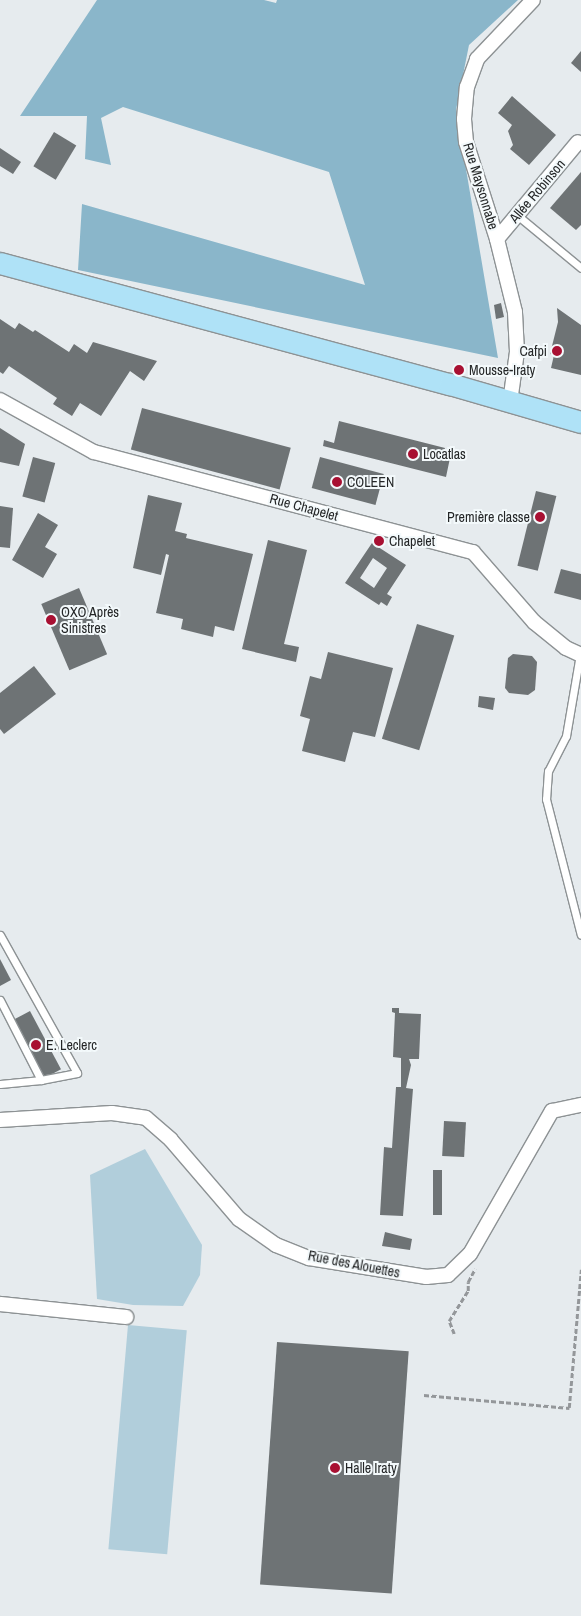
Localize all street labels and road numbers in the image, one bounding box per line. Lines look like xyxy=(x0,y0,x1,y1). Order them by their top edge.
street label: Rue Maysonnabe xyxy=(460,141,502,231)
street label: Allée Robinson xyxy=(506,156,568,226)
street label: Rue Chapelet xyxy=(268,490,340,524)
street label: Rue des Alouettes xyxy=(306,1247,402,1281)

